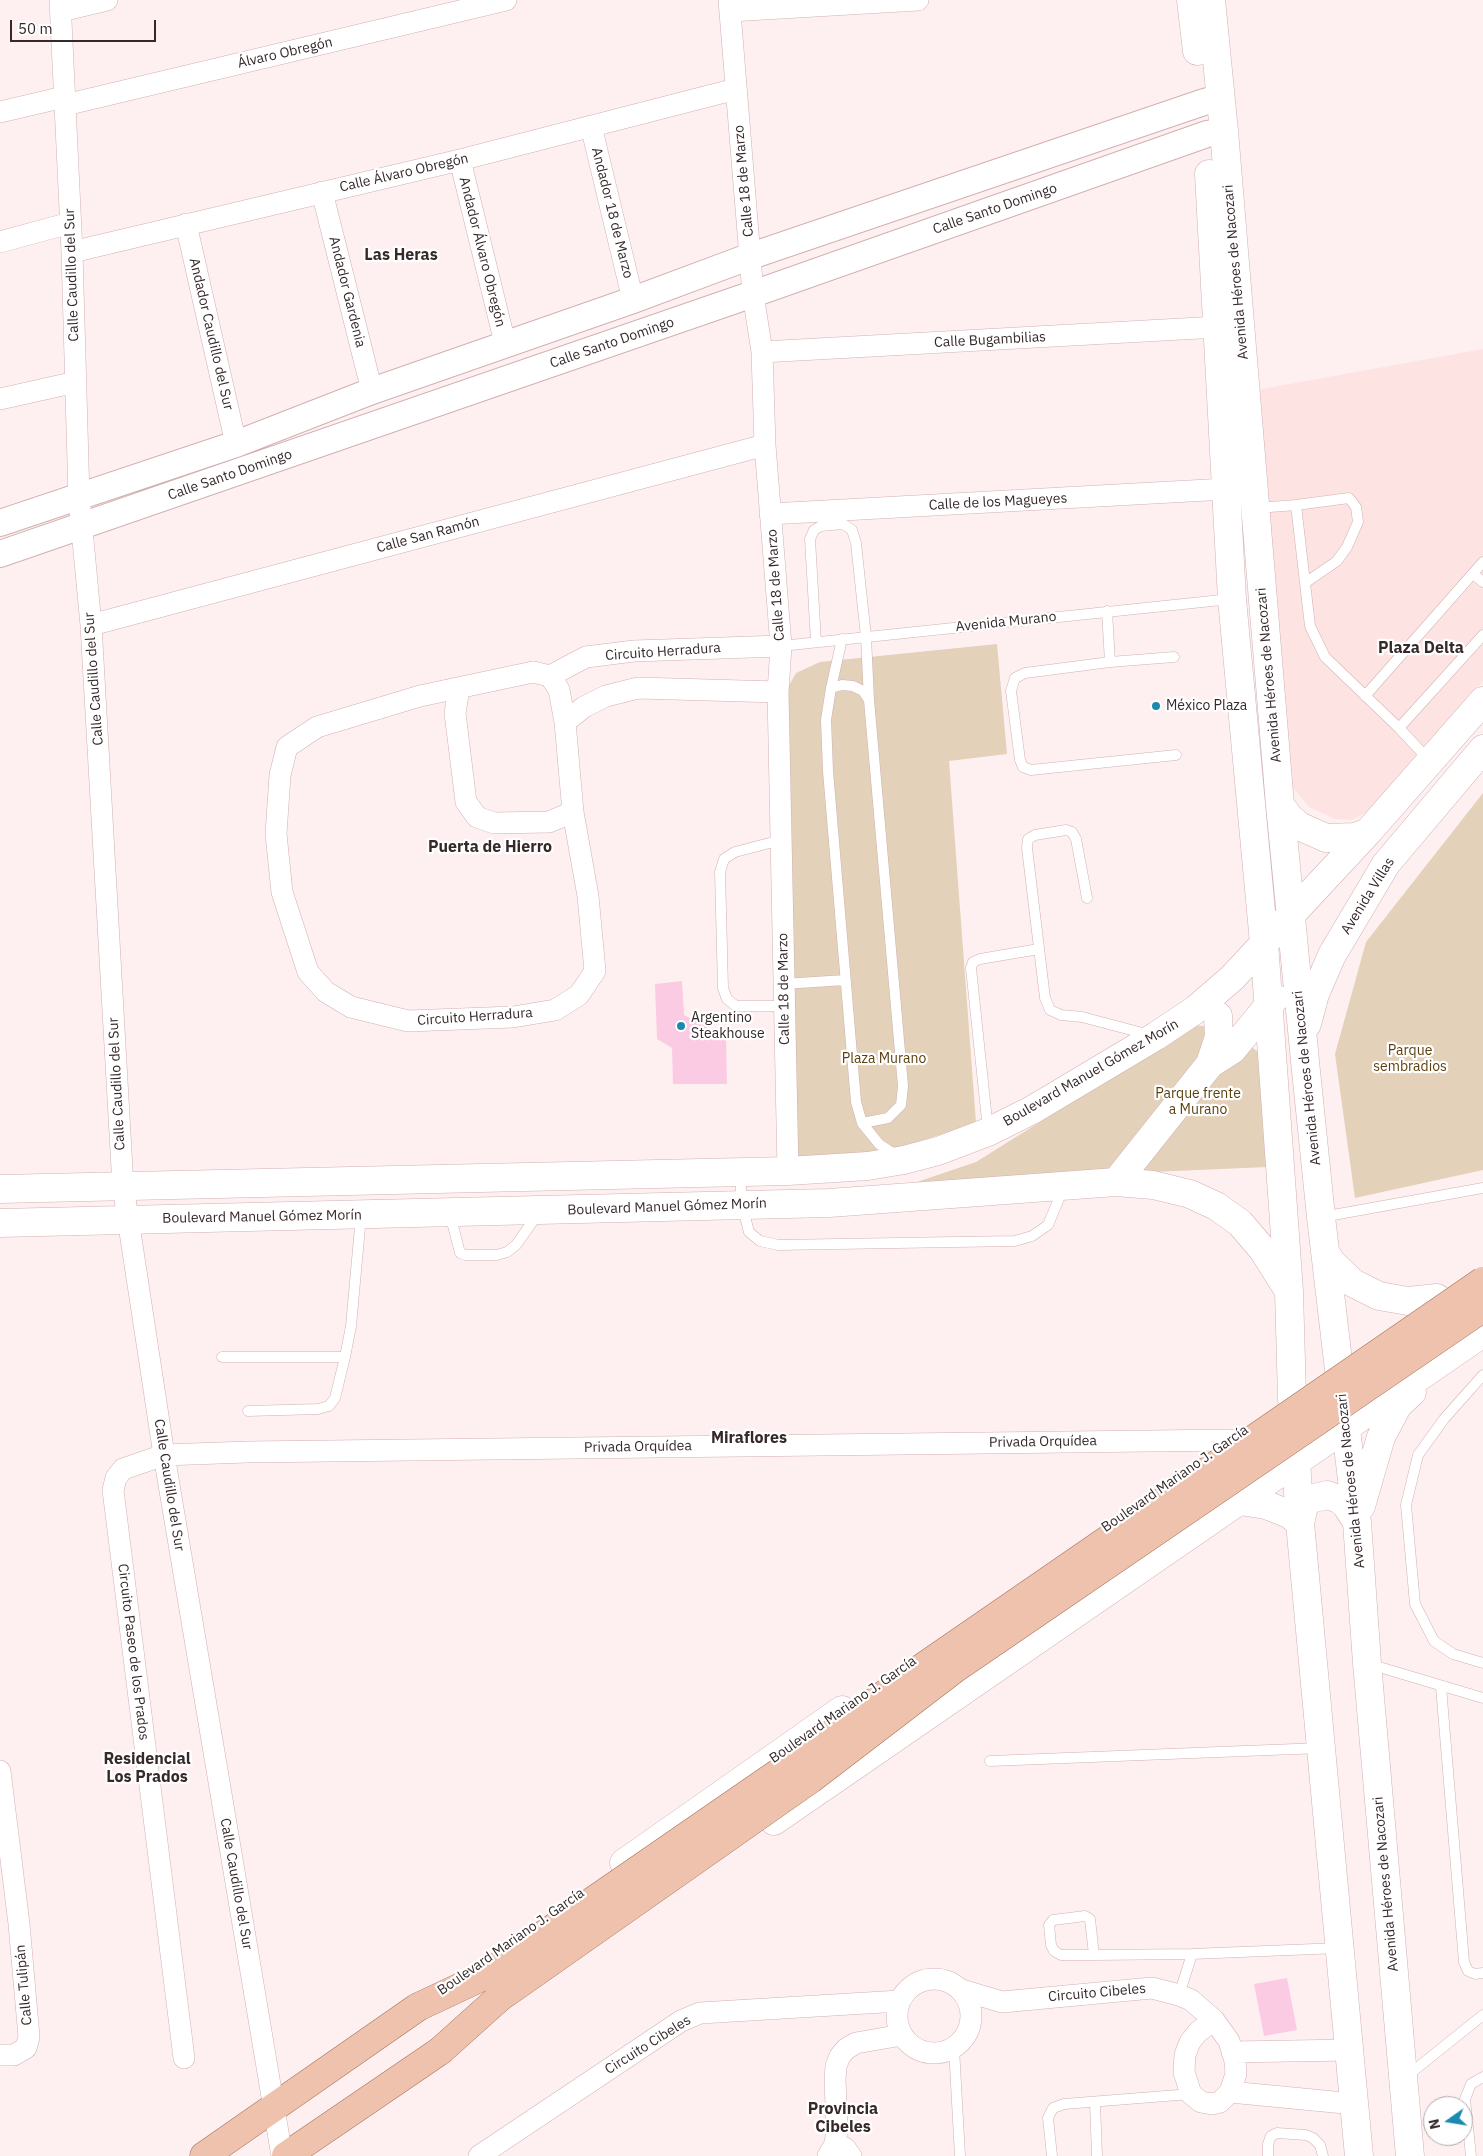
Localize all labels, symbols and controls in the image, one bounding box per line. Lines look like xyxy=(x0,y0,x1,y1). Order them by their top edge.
scale bar xyxy=(12,10,159,42)
text: 50 m xyxy=(18,19,53,38)
street label: Álvaro Obregón xyxy=(236,34,334,72)
street label: Calle 18 de Marzo xyxy=(731,124,757,238)
street label: Andador 18 de Marzo xyxy=(588,146,636,280)
street label: Calle Álvaro Obregón xyxy=(338,150,470,196)
street label: Andador Álvaro Obregón xyxy=(455,175,509,329)
street label: Calle Santo Domingo xyxy=(931,180,1059,238)
street label: Avenida Héroes de Nacozari xyxy=(1220,184,1252,360)
street label: Calle Caudillo del Sur xyxy=(61,208,83,342)
street label: Andador Gardenia xyxy=(325,235,369,349)
district label: Las Heras xyxy=(364,245,438,265)
street label: Andador Caudillo del Sur xyxy=(185,256,237,412)
street label: Calle Santo Domingo xyxy=(548,314,676,372)
street label: Calle Bugambilias xyxy=(934,329,1046,351)
street label: Calle Santo Domingo xyxy=(166,446,294,504)
street label: Calle de los Magueyes xyxy=(928,490,1068,514)
street label: Calle San Ramón xyxy=(375,513,481,557)
street label: Calle 18 de Marzo xyxy=(764,529,788,641)
street label: Avenida Héroes de Nacozari xyxy=(1253,587,1285,763)
street label: Avenida Murano xyxy=(955,608,1057,636)
street label: Calle Caudillo del Sur xyxy=(81,612,107,746)
district label: Plaza Delta xyxy=(1378,638,1464,658)
street label: Circuito Herradura xyxy=(605,640,721,664)
place label: México Plaza xyxy=(1166,698,1247,714)
marker: México Plaza xyxy=(1150,700,1162,712)
district label: Puerta de Hierro xyxy=(428,837,552,857)
street label: Avenida Villas xyxy=(1338,855,1398,937)
street label: Calle 18 de Marzo xyxy=(775,933,793,1045)
street label: Avenida Héroes de Nacozari xyxy=(1289,990,1325,1166)
street label: Circuito Herradura xyxy=(417,1005,533,1029)
place label: Argentino Steakhouse xyxy=(691,1010,765,1042)
street label: Boulevard Manuel Gómez Morín xyxy=(1000,1016,1182,1130)
street label: Calle Caudillo del Sur xyxy=(105,1017,129,1151)
marker: Argentino Steakhouse xyxy=(675,1020,687,1032)
park label: Parque sembradios xyxy=(1373,1043,1447,1076)
park label: Plaza Murano xyxy=(842,1051,926,1067)
park label: Parque frente a Murano xyxy=(1155,1086,1241,1118)
street label: Boulevard Manuel Gómez Morín xyxy=(567,1195,767,1219)
street label: Boulevard Manuel Gómez Morín xyxy=(162,1207,362,1227)
street label: Avenida Héroes de Nacozari xyxy=(1333,1393,1369,1569)
street label: Calle Caudillo del Sur xyxy=(150,1418,188,1552)
street label: Boulevard Mariano J. García xyxy=(1098,1422,1252,1536)
district label: Miraflores xyxy=(711,1428,787,1448)
street label: Privada Orquídea xyxy=(989,1433,1097,1451)
street label: Privada Orquídea xyxy=(584,1438,692,1456)
street label: Circuito Paseo de los Prados xyxy=(114,1563,152,1741)
street label: Boulevard Mariano J. García xyxy=(766,1653,920,1767)
district label: Residencial Los Prados xyxy=(103,1749,191,1787)
street label: Avenida Héroes de Nacozari xyxy=(1370,1796,1402,1972)
street label: Calle Caudillo del Sur xyxy=(216,1817,256,1951)
street label: Boulevard Mariano J. García xyxy=(434,1885,588,1999)
street label: Calle Tulipán xyxy=(12,1944,36,2026)
street label: Circuito Cibeles xyxy=(1047,1980,1147,2006)
street label: Circuito Cibeles xyxy=(602,2012,694,2078)
north arrow xyxy=(1423,2096,1473,2146)
district label: Provincia Cibeles xyxy=(808,2099,878,2137)
text: N xyxy=(1424,2117,1444,2131)

